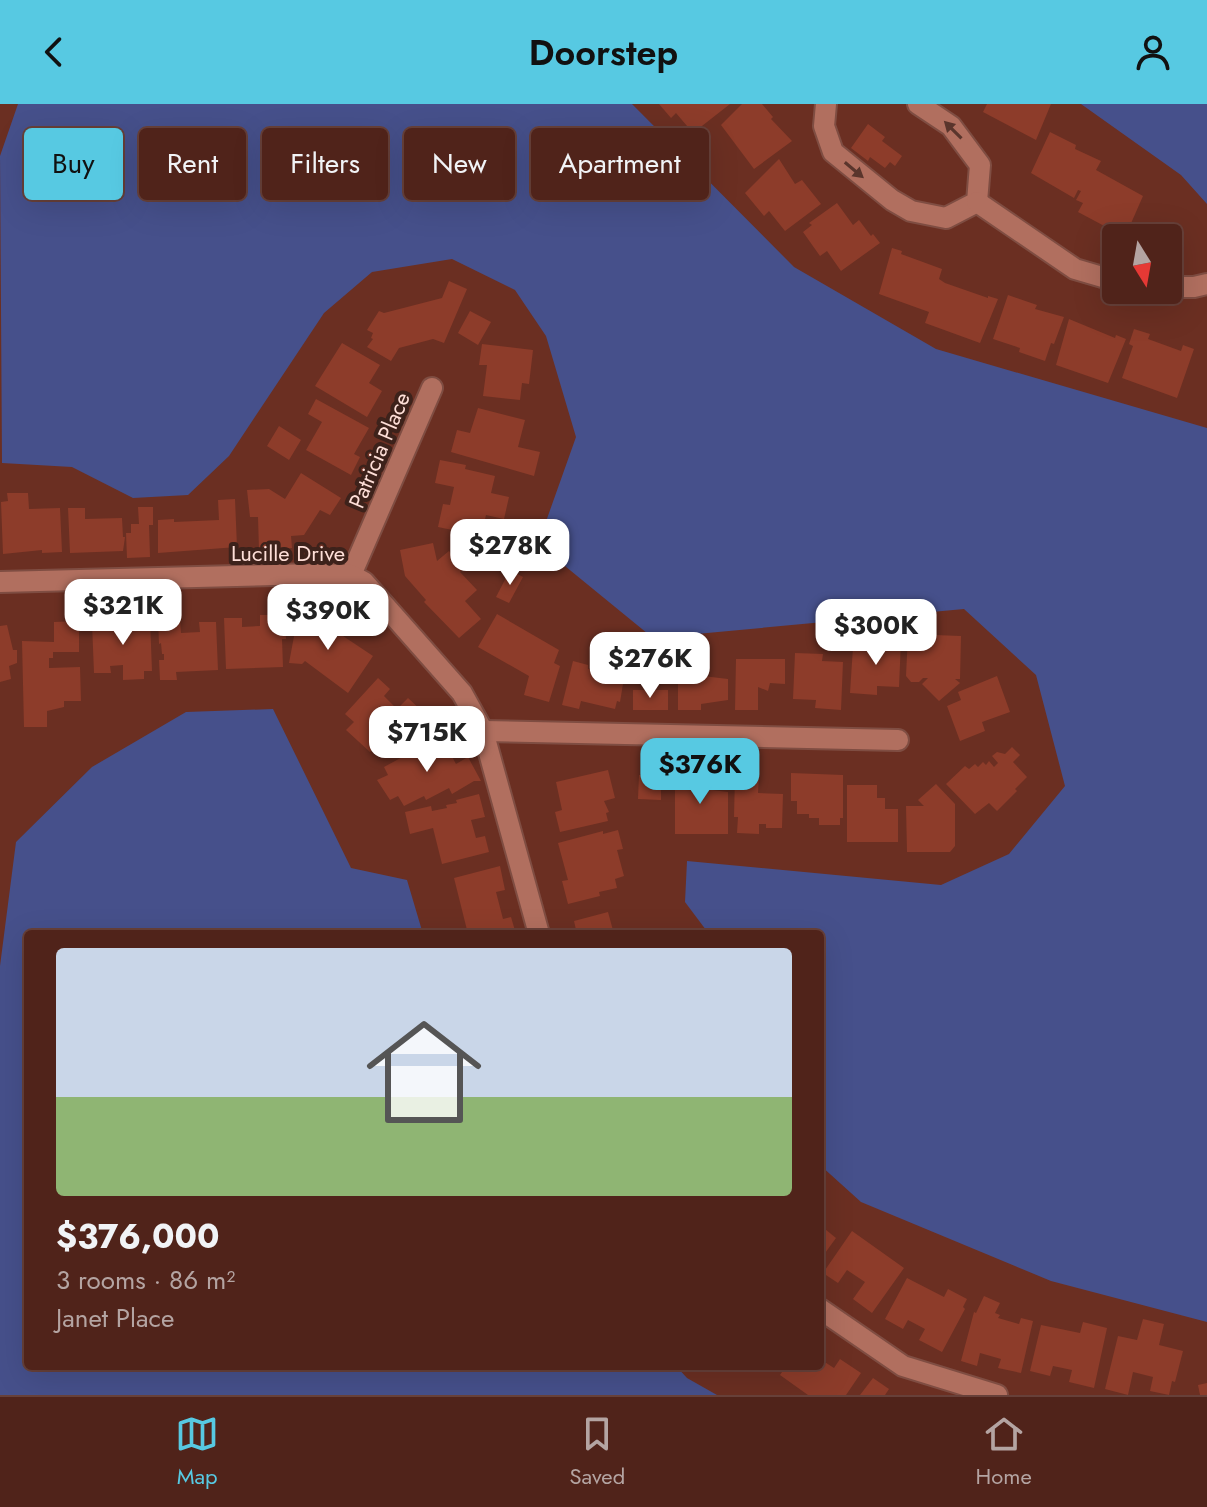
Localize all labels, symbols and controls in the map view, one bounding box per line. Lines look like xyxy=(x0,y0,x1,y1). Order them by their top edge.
text: Doorstep xyxy=(529,26,678,78)
icon: back xyxy=(32,30,76,74)
icon: person xyxy=(1131,30,1175,74)
one-way arrow xyxy=(943,121,962,140)
chip: Buy xyxy=(24,128,123,200)
chip: Rent xyxy=(139,128,246,200)
chip: Filters xyxy=(262,128,388,200)
chip: New xyxy=(404,128,515,200)
chip: Apartment xyxy=(531,128,709,200)
one-way arrow xyxy=(844,161,864,178)
north arrow xyxy=(1102,224,1182,304)
map controls xyxy=(1102,224,1182,304)
street label: Patricia Place xyxy=(340,387,418,513)
pin: $278K xyxy=(454,519,566,587)
text: $278K xyxy=(468,526,552,564)
street label: Lucille Drive xyxy=(231,537,345,569)
pin: $321K xyxy=(67,579,179,647)
pin: $390K xyxy=(272,584,384,652)
text: $321K xyxy=(83,586,163,624)
text: $390K xyxy=(285,591,371,629)
pin: $300K xyxy=(820,599,932,667)
text: $300K xyxy=(834,606,918,644)
pin: $276K xyxy=(594,632,706,700)
text: $276K xyxy=(608,639,692,677)
pin: $715K xyxy=(371,706,483,774)
text: $715K xyxy=(387,713,467,751)
pin: $376K xyxy=(644,738,756,806)
text: $376K xyxy=(658,745,742,783)
icon: home xyxy=(352,1000,496,1144)
text: $376,000 xyxy=(56,1212,220,1261)
text: 3 rooms · 86 m² xyxy=(56,1261,235,1299)
text: Janet Place xyxy=(56,1299,174,1337)
tab: Map xyxy=(175,1412,219,1492)
tab: Saved xyxy=(569,1412,625,1492)
tab: Home xyxy=(976,1412,1032,1492)

